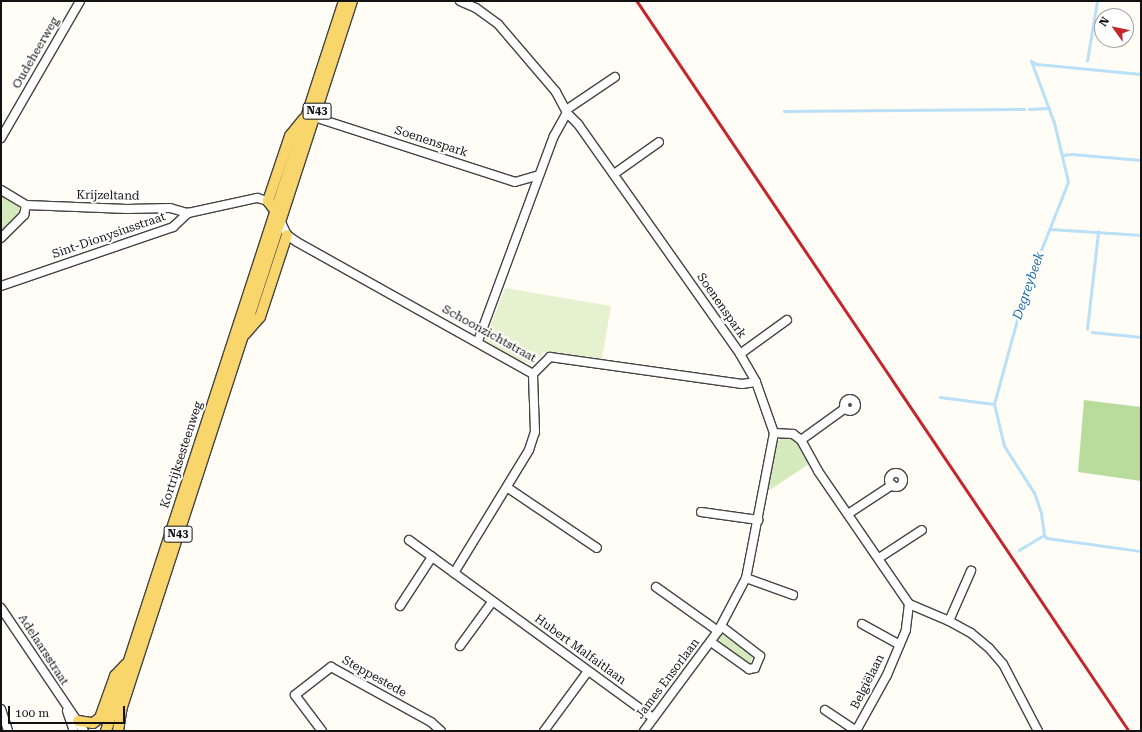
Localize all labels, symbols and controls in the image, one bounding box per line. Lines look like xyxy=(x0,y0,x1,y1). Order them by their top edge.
north arrow xyxy=(1094,8,1134,48)
street label: Oudeheerweg xyxy=(10,15,62,91)
text: N xyxy=(1097,15,1112,29)
road number: N43 xyxy=(302,102,332,120)
street label: Soenenspark xyxy=(393,123,469,161)
street label: Krijzeltand xyxy=(76,188,140,204)
street label: Sint-Dionysiusstraat xyxy=(51,210,167,262)
water label: Degreybeek xyxy=(1010,250,1048,322)
street label: Soenenspark xyxy=(693,271,749,341)
street label: Schoonzichtstraat xyxy=(439,302,539,366)
street label: Kortrijksesteenweg xyxy=(158,400,206,510)
road number: N43 xyxy=(163,525,193,543)
street label: Adelaarsstraat xyxy=(15,612,71,688)
street label: Hubert Malfaitlaan xyxy=(531,612,629,688)
street label: James Ensorlaan xyxy=(633,636,703,722)
street label: Belgiëlaan xyxy=(848,652,888,712)
street label: Steppestede xyxy=(339,653,409,701)
scale bar xyxy=(10,698,127,724)
text: 100 m xyxy=(15,706,49,720)

